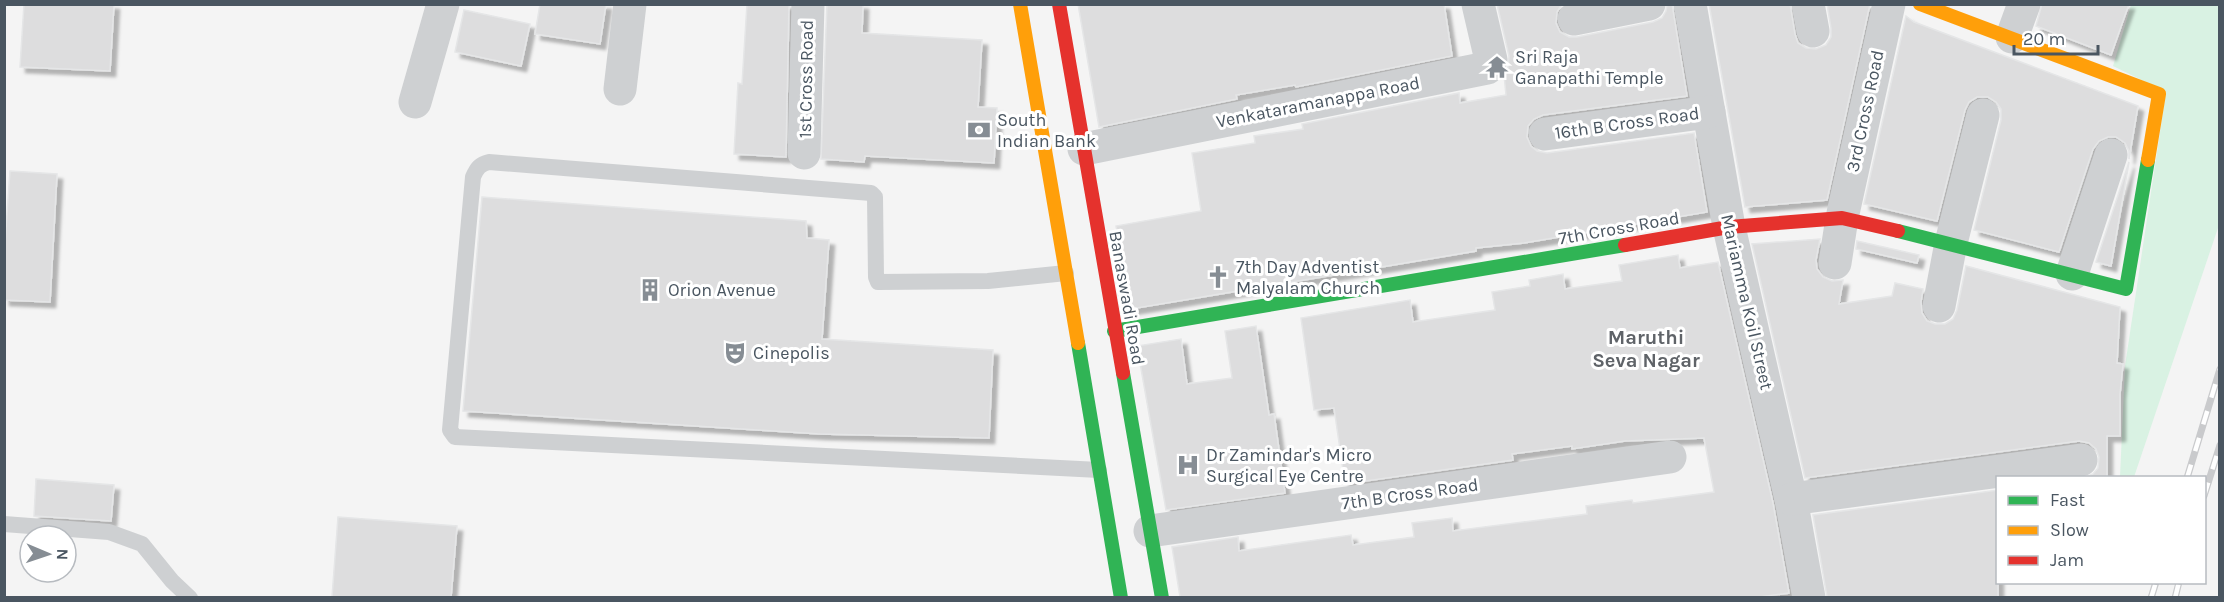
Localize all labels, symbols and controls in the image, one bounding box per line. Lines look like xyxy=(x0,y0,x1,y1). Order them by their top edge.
scale bar xyxy=(2014,18,2098,56)
street label: 1st Cross Road xyxy=(794,20,818,138)
text: 20 m xyxy=(2023,28,2065,50)
place label: Sri Raja Ganapathi Temple xyxy=(1515,46,1664,89)
street label: 3rd Cross Road xyxy=(1841,48,1889,174)
temple icon: Sri Raja Ganapathi Temple xyxy=(1484,54,1510,80)
street label: Venkataramanappa Road xyxy=(1214,71,1422,133)
street label: 16th B Cross Road xyxy=(1553,102,1701,144)
place label: South Indian Bank xyxy=(997,109,1096,152)
bank icon: South Indian Bank xyxy=(966,117,992,143)
street label: 7th Cross Road xyxy=(1557,207,1681,249)
street label: Mariamma Koil Street xyxy=(1716,212,1778,392)
street label: Banaswadi Road xyxy=(1104,229,1150,367)
place label: 7th Day Adventist Malyalam Church xyxy=(1236,256,1380,299)
church icon: 7th Day Adventist Malyalam Church xyxy=(1205,264,1231,290)
building icon: Orion Avenue xyxy=(637,277,663,303)
place label: Orion Avenue xyxy=(668,279,776,301)
district label: Maruthi Seva Nagar xyxy=(1592,326,1700,372)
theatre icon: Cinepolis xyxy=(722,340,748,366)
place label: Cinepolis xyxy=(753,342,830,364)
place label: Dr Zamindar's Micro Surgical Eye Centre xyxy=(1206,444,1372,487)
hospital icon: Dr Zamindar's Micro Surgical Eye Centre xyxy=(1175,452,1201,478)
street label: 7th B Cross Road xyxy=(1340,474,1480,514)
legend xyxy=(1996,476,2206,584)
text: Fast xyxy=(2050,489,2085,511)
text: Slow xyxy=(2050,519,2089,541)
north arrow xyxy=(18,524,78,584)
text: N xyxy=(53,548,72,561)
text: Jam xyxy=(2050,549,2084,571)

